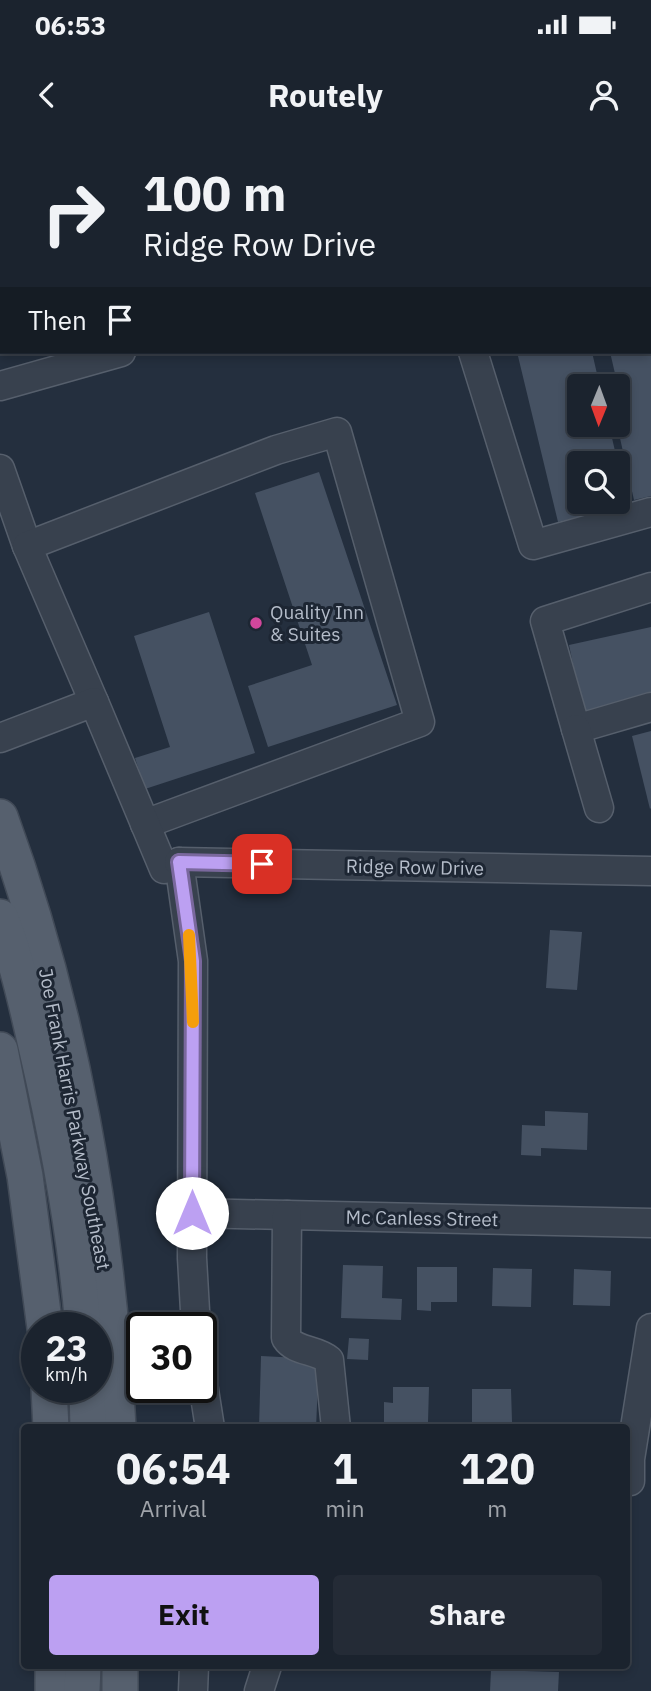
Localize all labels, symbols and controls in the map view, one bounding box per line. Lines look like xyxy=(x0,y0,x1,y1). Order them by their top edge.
text: 06:53 xyxy=(35,8,106,42)
text: Routely xyxy=(268,74,383,116)
icon: back xyxy=(28,76,66,114)
icon: person xyxy=(585,76,623,114)
text: 100 m xyxy=(143,161,287,224)
icon: right xyxy=(28,168,119,259)
text: Ridge Row Drive xyxy=(143,223,376,265)
icon: arrive xyxy=(101,301,139,339)
text: Then xyxy=(28,303,87,337)
north arrow xyxy=(567,374,630,438)
map controls xyxy=(567,374,630,514)
button: search xyxy=(567,451,630,514)
place label: Quality Inn & Suites xyxy=(270,600,364,646)
marker: Quality Inn & Suites xyxy=(248,615,264,631)
pin xyxy=(232,834,292,894)
icon: arrive xyxy=(243,845,281,883)
street label: Ridge Row Drive xyxy=(346,854,484,880)
street label: Joe Frank Harris Parkway Southeast xyxy=(34,966,116,1272)
position arrow xyxy=(155,1176,229,1250)
street label: Mc Canless Street xyxy=(345,1205,499,1231)
speed limit sign: 30 xyxy=(126,1312,217,1403)
text: 23 xyxy=(45,1325,88,1371)
text: km/h xyxy=(45,1363,88,1386)
text: 06:54 xyxy=(116,1441,231,1496)
text: 1 xyxy=(332,1441,358,1496)
text: 120 xyxy=(459,1441,535,1496)
text: Arrival xyxy=(140,1493,207,1523)
text: min xyxy=(326,1493,364,1523)
text: m xyxy=(487,1493,507,1523)
button: Exit xyxy=(49,1575,319,1655)
button: Share xyxy=(333,1575,602,1655)

